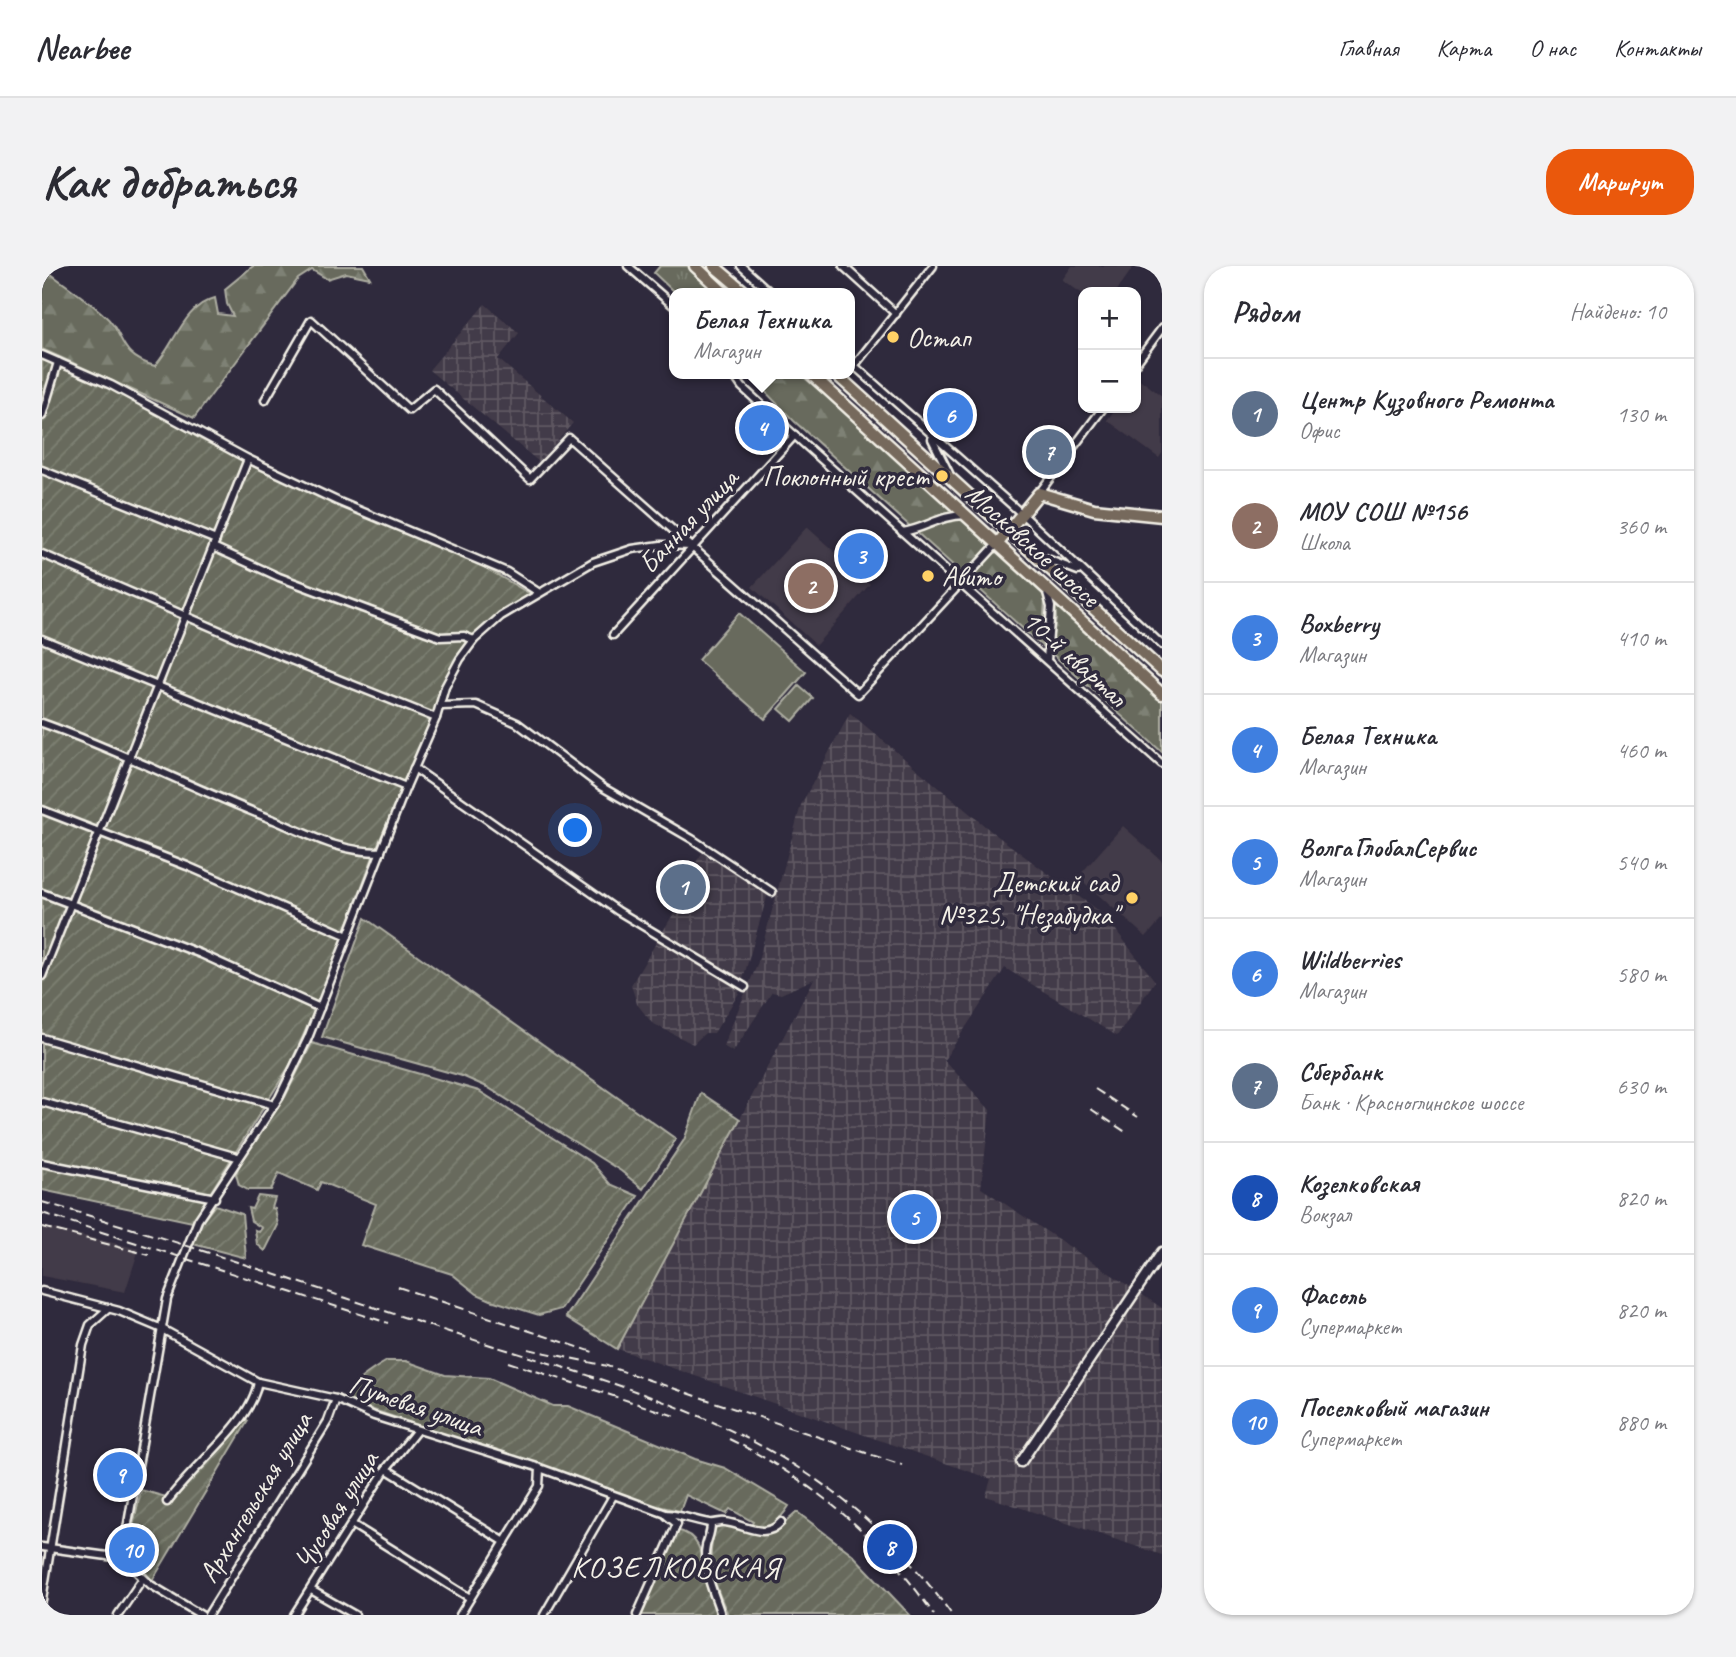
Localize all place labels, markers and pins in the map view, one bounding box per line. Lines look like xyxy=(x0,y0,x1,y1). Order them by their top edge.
place label: Остап xyxy=(907,320,972,355)
marker: Остап xyxy=(885,329,901,345)
pin: 6 xyxy=(927,389,973,441)
pin: 4 xyxy=(739,402,785,454)
pin: 7 xyxy=(1026,426,1072,478)
place label: Поклонный крест xyxy=(763,459,930,494)
marker: Поклонный крест xyxy=(934,468,950,484)
pin: 3 xyxy=(838,530,884,582)
place label: Авито xyxy=(942,559,1004,594)
pin: 2 xyxy=(788,560,834,612)
marker: Авито xyxy=(920,568,936,584)
pin: 1 xyxy=(660,861,706,913)
place label: Детский сад №325, "Незабудка" xyxy=(939,865,1123,933)
marker: Детский сад №325, "Незабудка" xyxy=(1124,890,1140,906)
pin: 5 xyxy=(891,1191,937,1243)
pin: 9 xyxy=(97,1449,143,1501)
pin: 8 xyxy=(867,1521,913,1573)
pin: 10 xyxy=(109,1524,155,1576)

